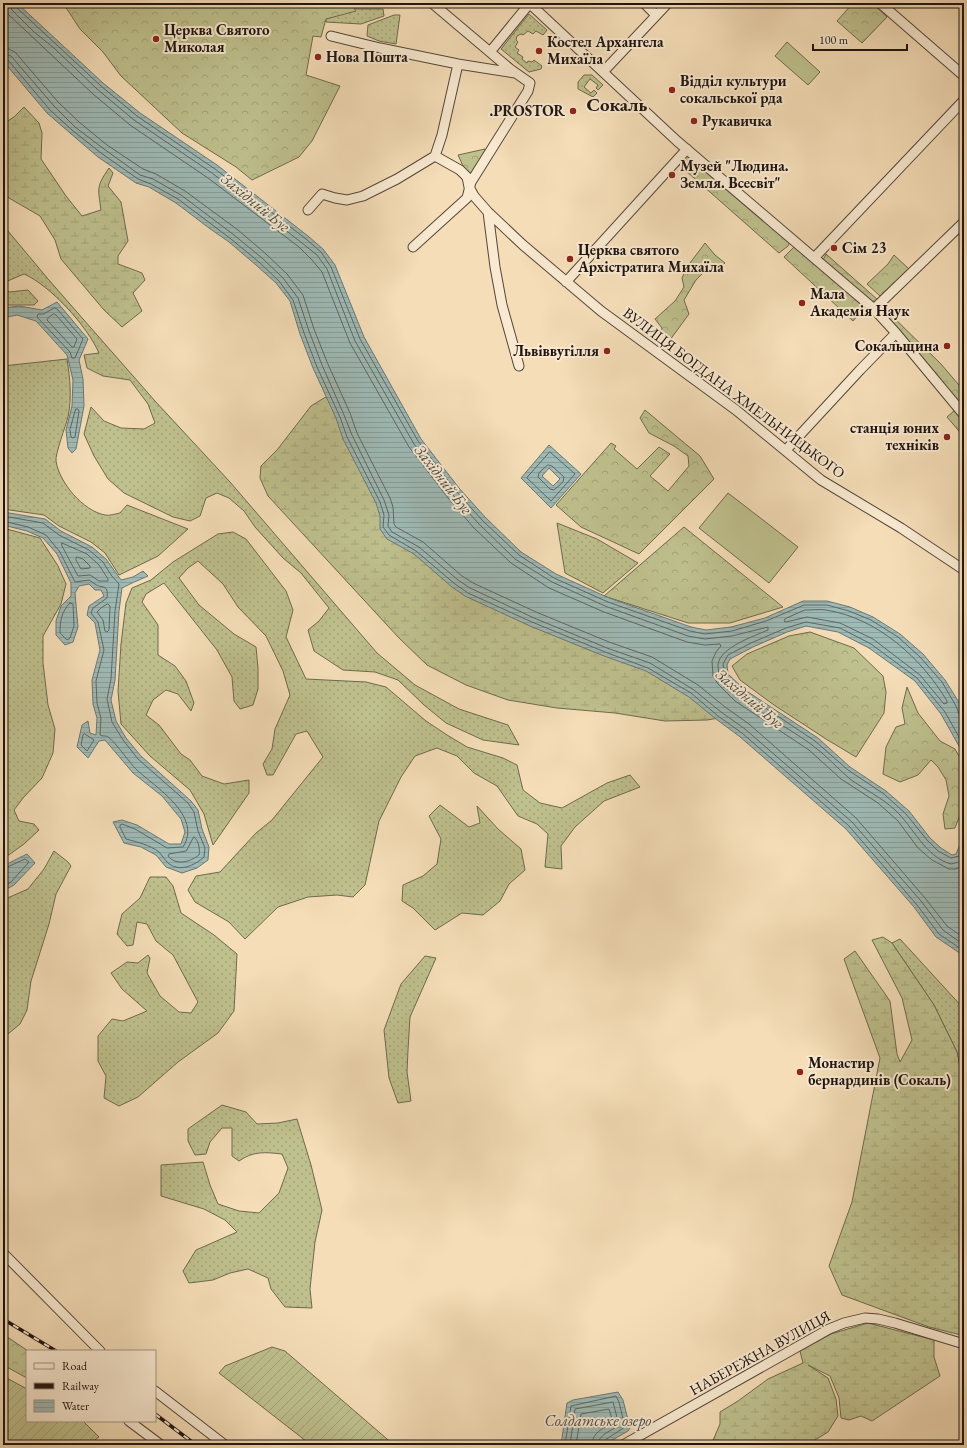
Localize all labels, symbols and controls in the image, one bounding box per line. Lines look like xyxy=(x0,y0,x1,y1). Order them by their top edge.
place label: Церква Святого Миколая xyxy=(164,20,270,56)
scale bar xyxy=(813,26,907,52)
place label: Костел Архангела Михаїла xyxy=(547,32,664,68)
text: 100 m xyxy=(819,32,849,48)
marker: Церква Святого Миколая xyxy=(151,34,161,44)
marker: Костел Архангела Михаїла xyxy=(534,46,544,56)
place label: Нова Пошта xyxy=(326,47,408,66)
marker: Нова Пошта xyxy=(313,52,323,62)
place label: Відділ культури сокальської рда xyxy=(680,71,787,107)
marker: Відділ культури сокальської рда xyxy=(667,85,677,95)
district label: Сокаль xyxy=(587,92,648,117)
place label: .PROSTOR xyxy=(489,101,566,120)
marker: .PROSTOR xyxy=(568,106,578,116)
place label: Рукавичка xyxy=(702,111,772,130)
marker: Рукавичка xyxy=(689,116,699,126)
place label: Музей "Людина. Земля. Всесвіт" xyxy=(680,156,789,192)
water label: Західний Буг xyxy=(217,168,295,237)
marker: Музей "Людина. Земля. Всесвіт" xyxy=(667,170,677,180)
place label: Сім 23 xyxy=(842,238,887,257)
place label: Церква святого Архістратига Михаїла xyxy=(577,240,724,276)
marker: Сім 23 xyxy=(829,243,839,253)
marker: Церква святого Архістратига Михаїла xyxy=(565,254,575,264)
place label: Мала Академія Наук xyxy=(809,284,910,320)
marker: Мала Академія Наук xyxy=(797,298,807,308)
street label: ВУЛИЦЯ БОГДАНА ХМЕЛЬНИЦЬКОГО xyxy=(619,303,849,482)
place label: Сокальщина xyxy=(855,336,939,355)
place label: Львіввугілля xyxy=(513,341,599,360)
marker: Сокальщина xyxy=(942,341,952,351)
marker: Львіввугілля xyxy=(602,346,612,356)
place label: станція юних техніків xyxy=(850,418,939,454)
marker: станція юних техніків xyxy=(942,432,952,442)
water label: Західний Буг xyxy=(410,440,477,518)
water label: Західний Буг xyxy=(711,664,788,733)
place label: Монастир бернардинів (Сокаль) xyxy=(808,1053,951,1089)
marker: Монастир бернардинів (Сокаль) xyxy=(795,1067,805,1077)
street label: НАБЕРЕЖНА ВУЛИЦЯ xyxy=(686,1306,834,1399)
legend xyxy=(26,1350,156,1422)
text: Road xyxy=(62,1358,88,1374)
text: Railway xyxy=(62,1378,100,1394)
text: Water xyxy=(62,1398,89,1414)
water label: Солдатське озеро xyxy=(545,1410,651,1431)

